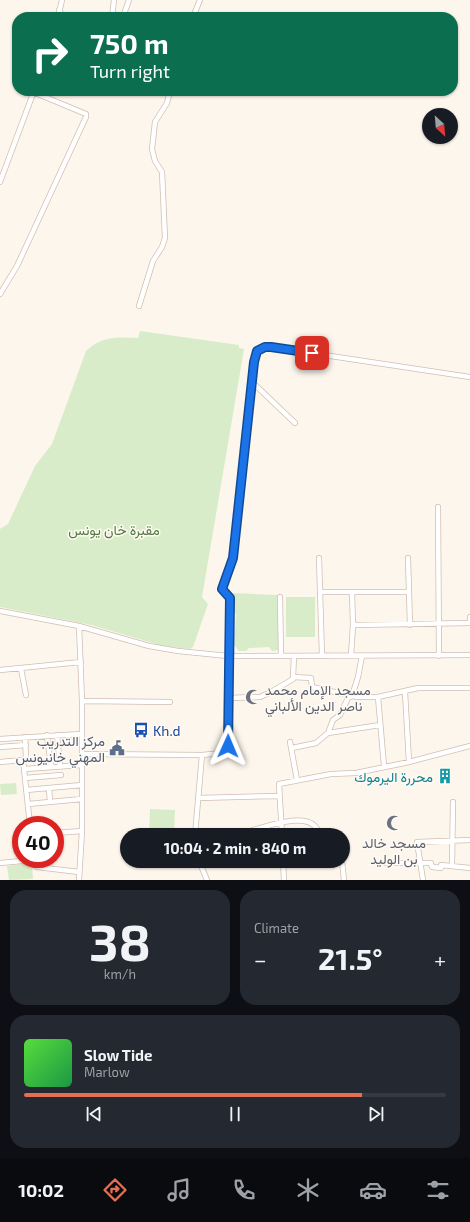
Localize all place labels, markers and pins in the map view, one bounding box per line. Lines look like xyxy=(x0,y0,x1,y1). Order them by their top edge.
pin xyxy=(295,336,329,370)
place label: مسجد الإمام محمد ناصر الدين الألباني xyxy=(265,681,371,718)
mosque icon: مسجد الإمام محمد ناصر الدين الألباني xyxy=(244,688,262,706)
bus stop icon: Kh.d xyxy=(132,721,150,739)
place label: Kh.d xyxy=(153,722,181,739)
place label: مركز التدريب المهني خانيونس xyxy=(15,732,105,769)
public building icon: مركز التدريب المهني خانيونس xyxy=(108,739,126,757)
building icon: محررة اليرموك xyxy=(436,767,454,785)
place label: محررة اليرموك xyxy=(354,768,433,786)
mosque icon: مسجد خالد بن الوليد xyxy=(385,814,403,832)
place label: مسجد خالد بن الوليد xyxy=(362,834,426,868)

